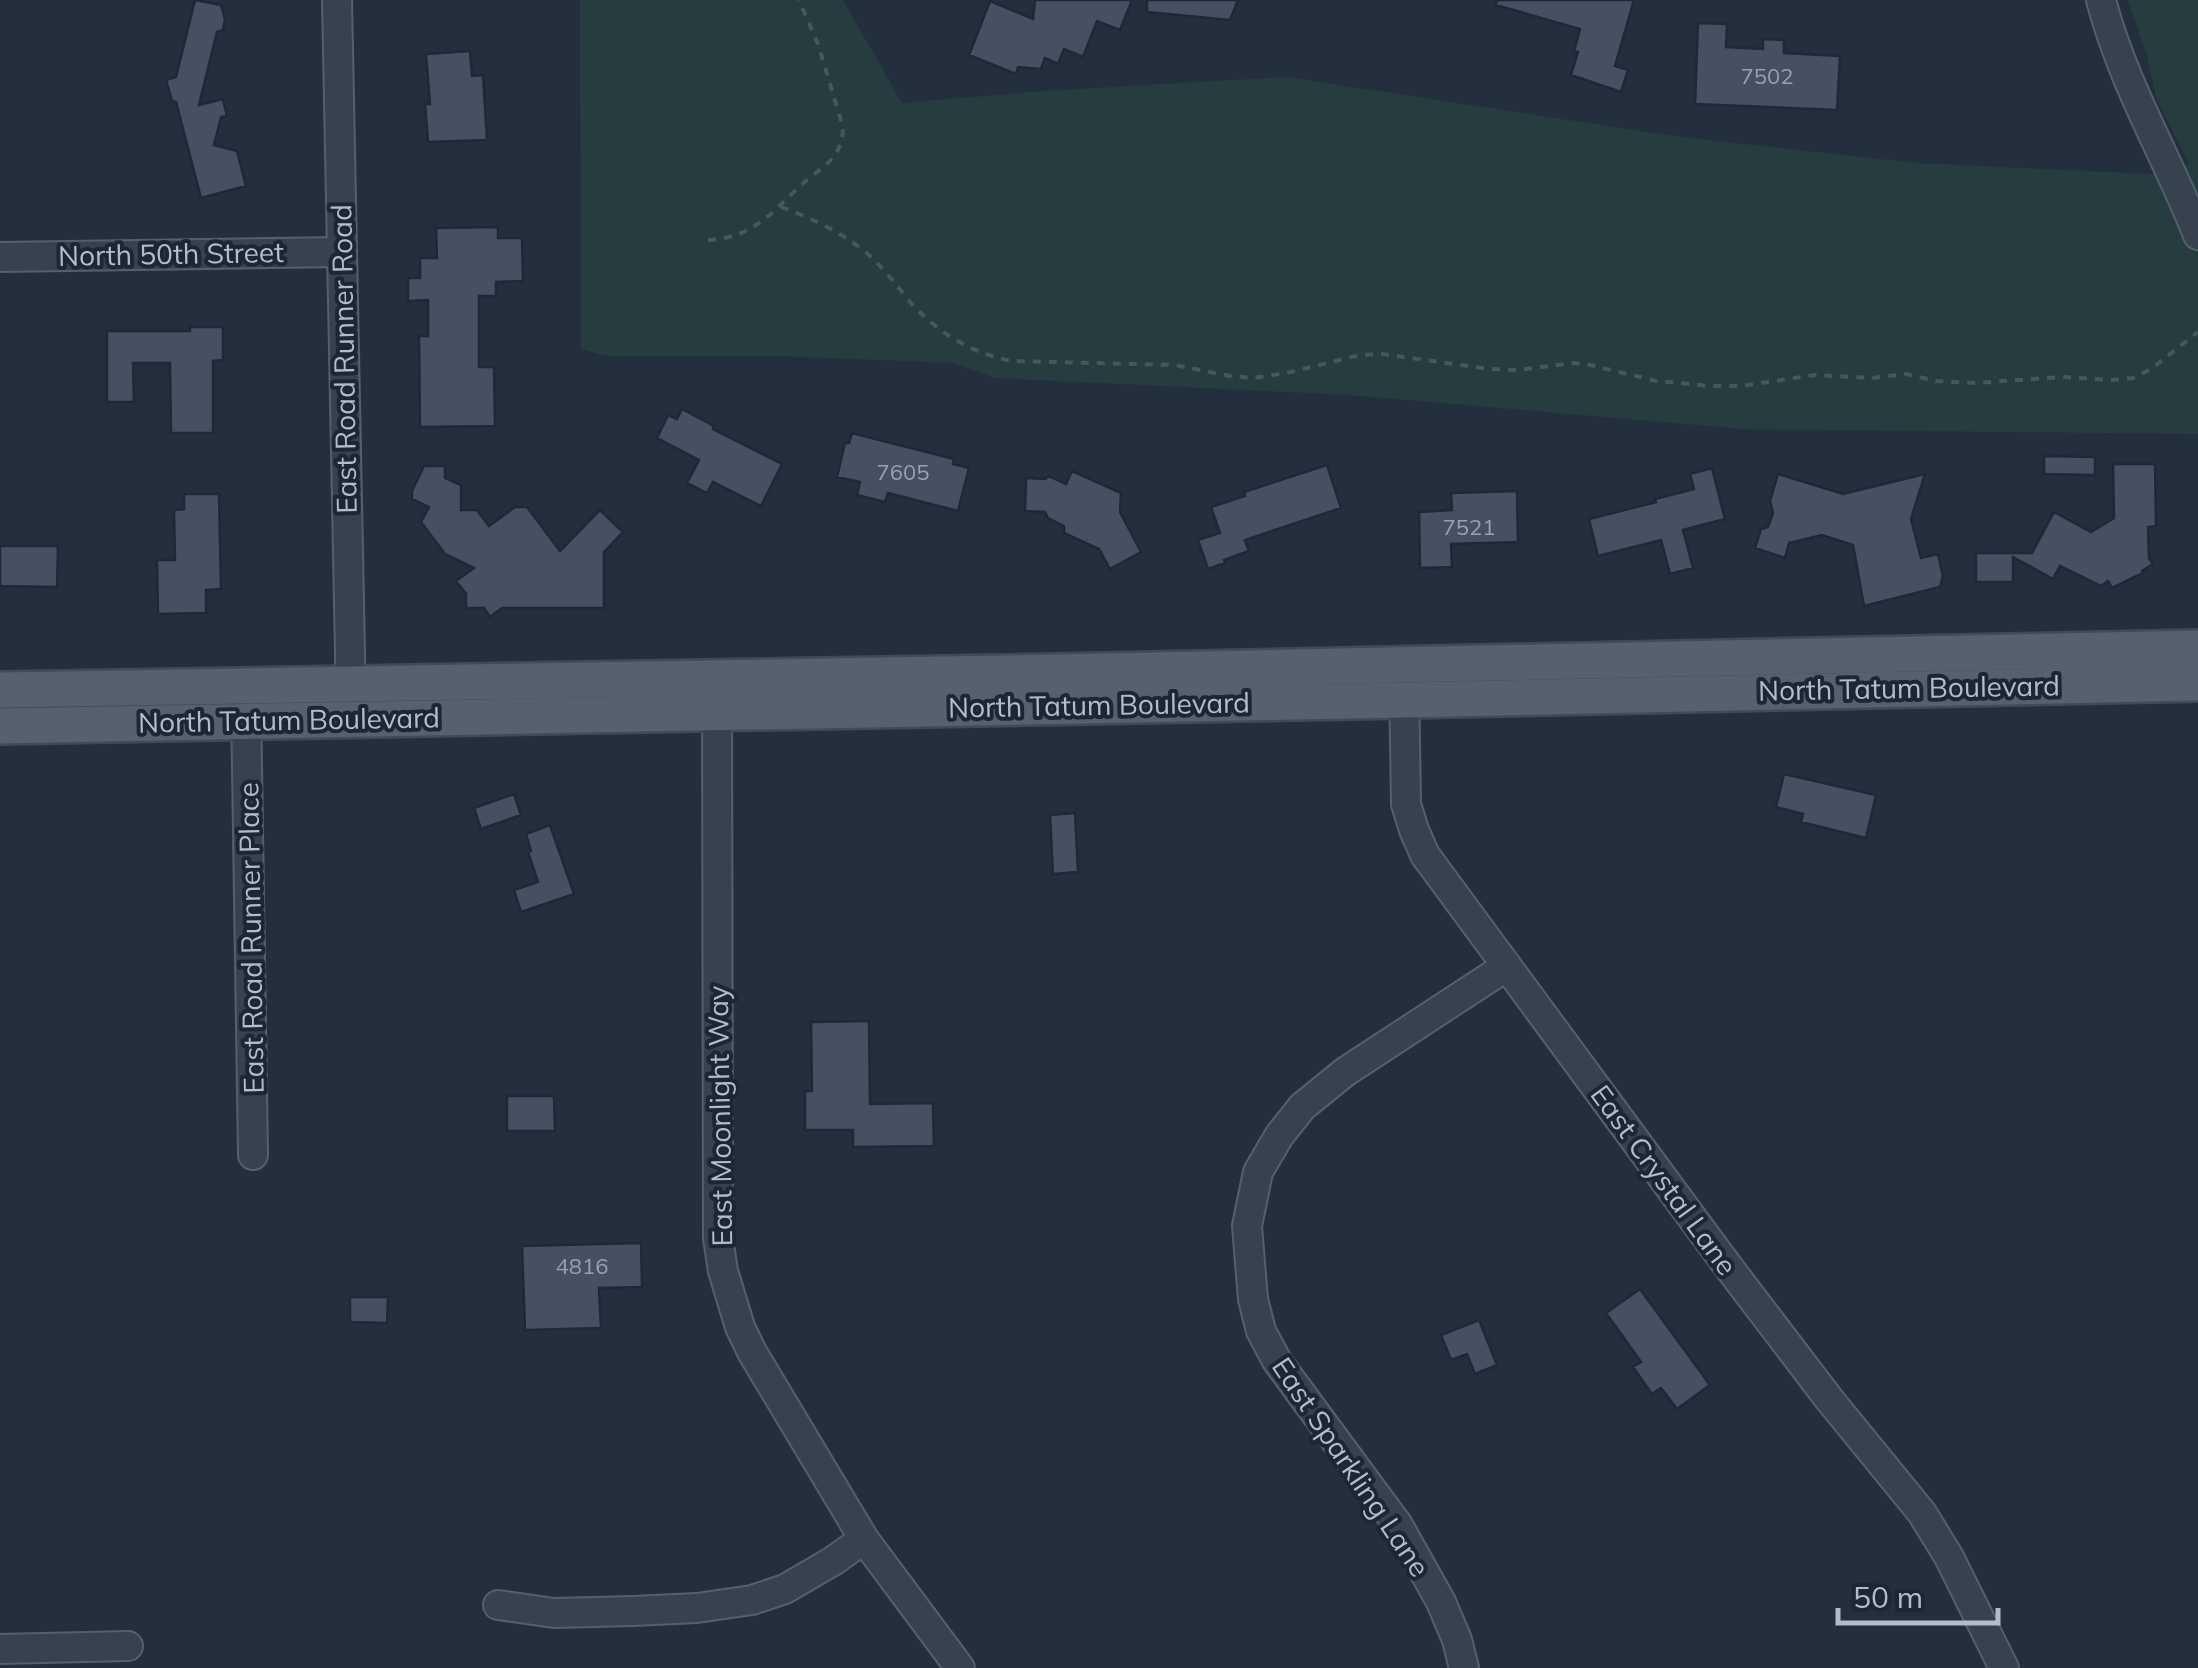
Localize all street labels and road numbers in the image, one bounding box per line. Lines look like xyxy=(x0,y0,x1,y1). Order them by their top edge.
street label: East Road Runner Road xyxy=(323,204,364,514)
street label: North 50th Street xyxy=(58,234,284,273)
street label: North Tatum Boulevard xyxy=(1758,667,2060,708)
street label: North Tatum Boulevard xyxy=(948,684,1250,725)
street label: North Tatum Boulevard xyxy=(138,699,440,740)
street label: East Road Runner Place xyxy=(230,782,271,1094)
street label: East Moonlight Way xyxy=(700,985,739,1247)
street label: East Crystal Lane xyxy=(1584,1078,1745,1282)
street label: East Sparkling Lane xyxy=(1265,1350,1438,1583)

